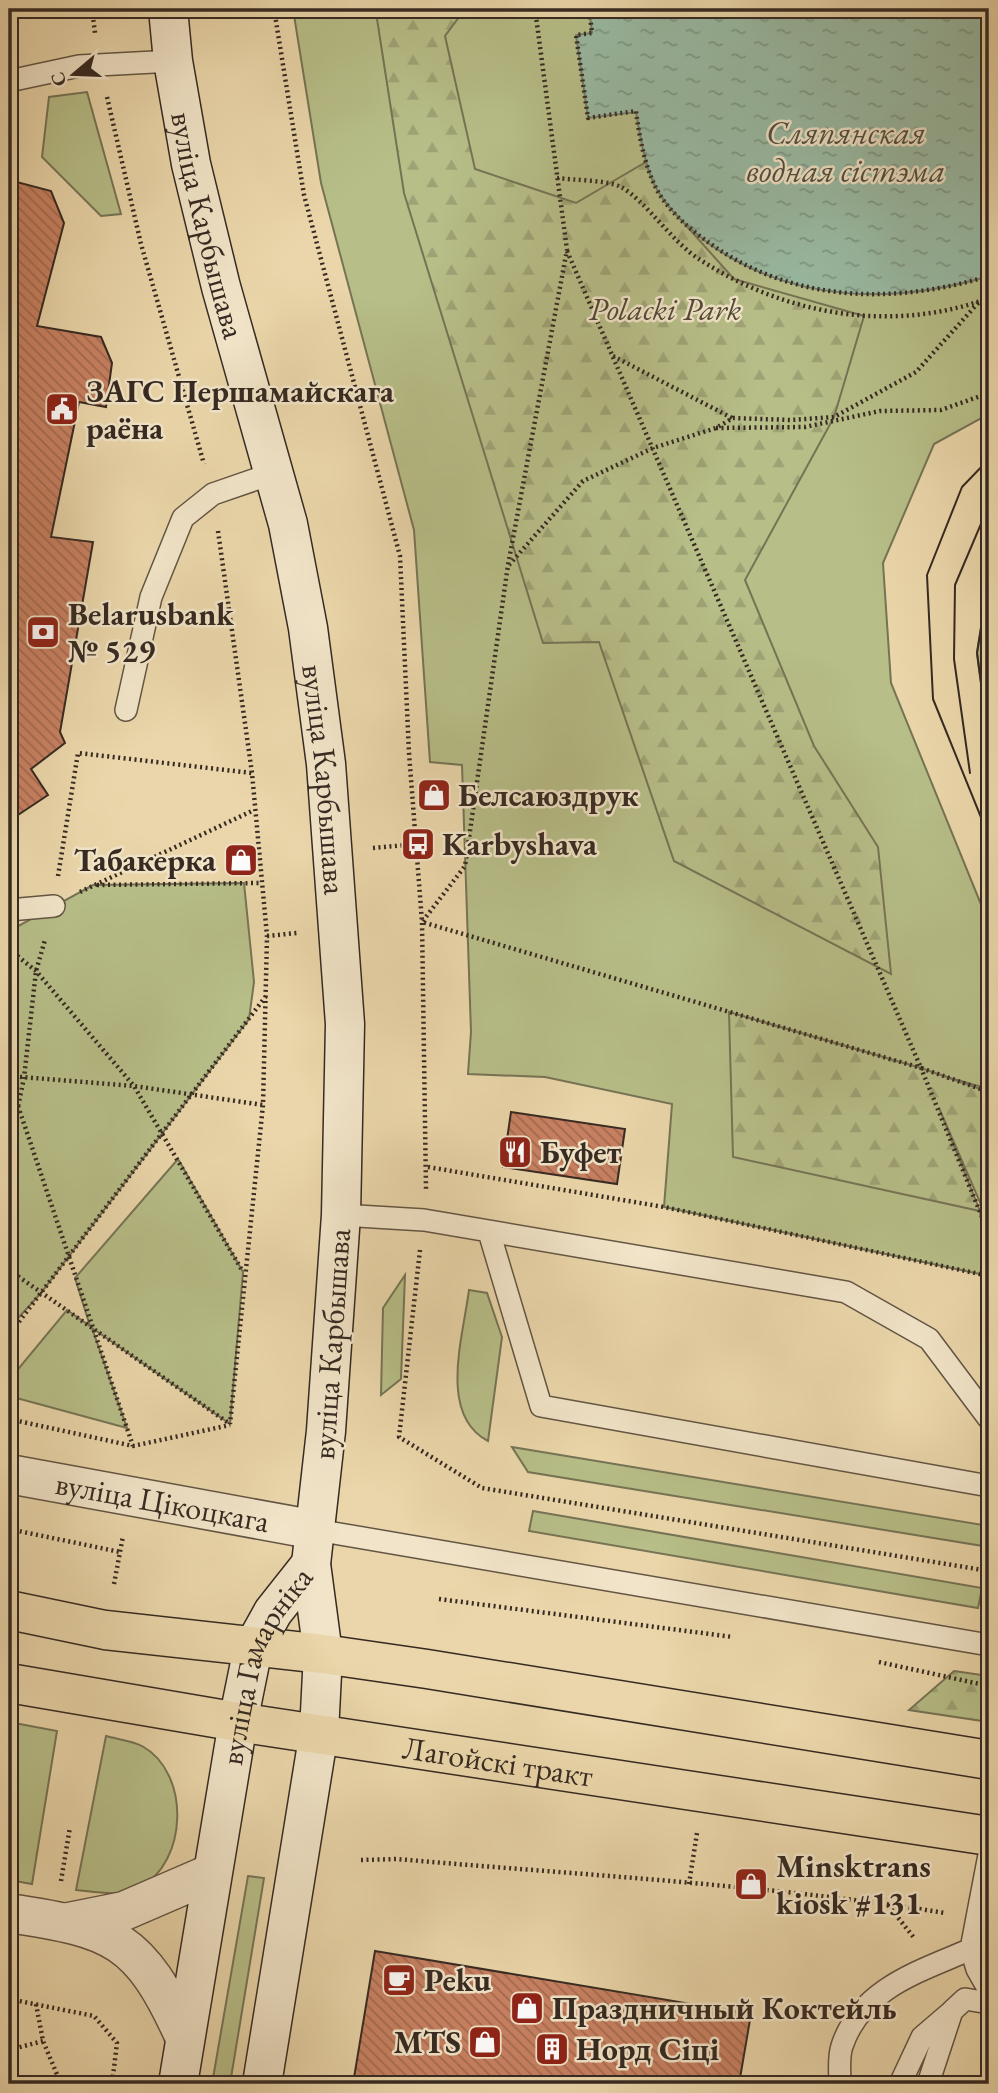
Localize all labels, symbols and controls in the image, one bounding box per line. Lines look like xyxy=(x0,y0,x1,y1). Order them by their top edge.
north arrow xyxy=(38,38,108,108)
text: С xyxy=(44,69,72,90)
street label: вуліца Карбышава xyxy=(161,108,256,343)
water label: Сляпянская водная сістэма xyxy=(746,111,946,192)
park label: Polacki Park xyxy=(589,288,742,330)
place label: ЗАГС Першамайскага раёна xyxy=(86,370,395,449)
public building icon: ЗАГС Першамайскага раёна xyxy=(43,390,81,428)
place label: Belarusbank № 529 xyxy=(68,593,234,672)
bank icon: Belarusbank № 529 xyxy=(24,613,62,651)
street label: вуліца Карбышава xyxy=(292,661,357,896)
place label: Белсаюздрук xyxy=(458,774,639,816)
shop icon: Белсаюздрук xyxy=(415,776,453,814)
place label: Karbyshava xyxy=(442,823,598,865)
bus stop icon: Karbyshava xyxy=(399,825,437,863)
place label: Табакерка xyxy=(74,839,217,881)
shop icon: Табакерка xyxy=(222,841,260,879)
place label: Буфет xyxy=(540,1131,622,1173)
restaurant icon: Буфет xyxy=(496,1133,534,1171)
street label: вуліца Карбышава xyxy=(302,1227,360,1461)
street label: вуліца Цікоцкага xyxy=(52,1462,273,1542)
street label: вуліца Гамарніка xyxy=(210,1558,322,1768)
street label: Лагойскі тракт xyxy=(400,1726,596,1797)
place label: Minsktrans kiosk #131 xyxy=(776,1845,931,1924)
shop icon: Minsktrans kiosk #131 xyxy=(732,1865,770,1903)
place label: Peku xyxy=(424,1959,491,2001)
cafe icon: Peku xyxy=(380,1961,418,1999)
place label: Праздничный Коктейль xyxy=(552,1987,897,2029)
shop icon: Праздничный Коктейль xyxy=(508,1989,546,2027)
place label: MTS xyxy=(394,2021,461,2063)
shop icon: MTS xyxy=(466,2023,504,2061)
place label: Норд Сіці xyxy=(576,2028,720,2070)
building icon: Норд Сіці xyxy=(533,2030,571,2068)

